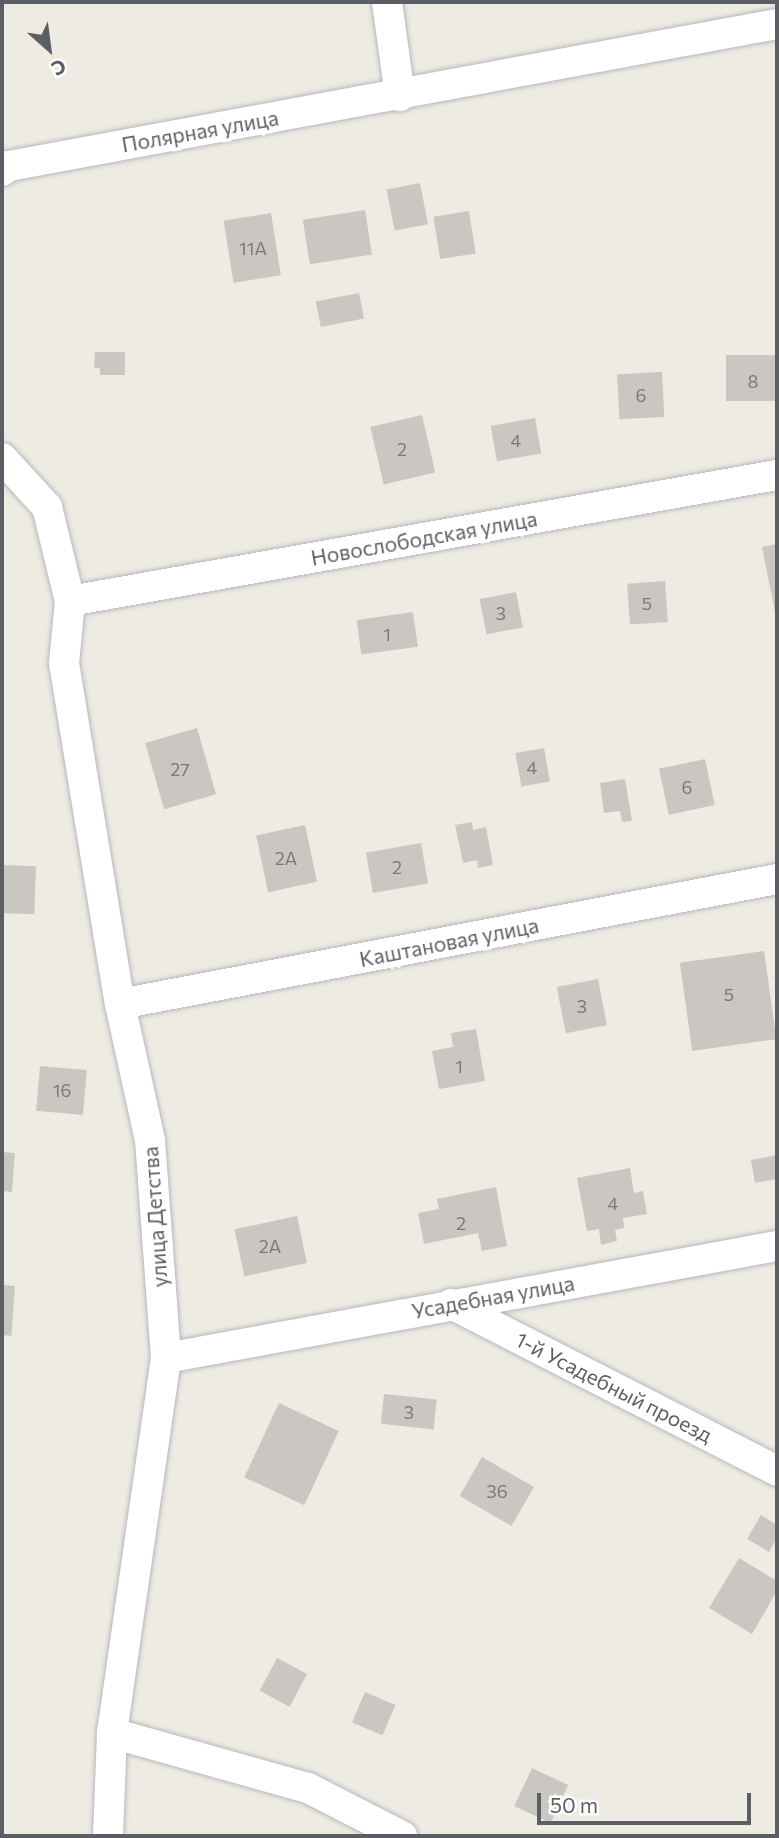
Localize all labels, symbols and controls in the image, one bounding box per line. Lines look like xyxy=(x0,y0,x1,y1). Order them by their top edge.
north arrow xyxy=(14,14,84,84)
text: С xyxy=(48,55,70,81)
street label: Полярная улица xyxy=(120,105,280,157)
house number: 11А xyxy=(239,237,267,259)
house number: 8 xyxy=(748,370,758,392)
house number: 6 xyxy=(636,384,646,406)
house number: 4 xyxy=(511,429,521,451)
house number: 2 xyxy=(397,438,407,460)
street label: Новослободская улица xyxy=(309,506,539,570)
house number: 5 xyxy=(642,592,652,614)
house number: 3 xyxy=(496,602,506,624)
house number: 1 xyxy=(383,623,391,645)
house number: 4 xyxy=(527,756,537,778)
house number: 27 xyxy=(170,758,190,780)
house number: 6 xyxy=(682,776,692,798)
house number: 2А xyxy=(275,847,297,869)
house number: 2 xyxy=(392,856,402,878)
street label: Каштановая улица xyxy=(357,912,541,972)
house number: 5 xyxy=(724,983,734,1005)
house number: 3 xyxy=(577,995,587,1017)
house number: 1 xyxy=(455,1055,463,1077)
house number: 16 xyxy=(53,1079,71,1101)
street label: улица Детства xyxy=(138,1146,172,1288)
house number: 4 xyxy=(608,1192,618,1214)
house number: 2 xyxy=(456,1212,466,1234)
house number: 2А xyxy=(259,1235,281,1257)
street label: Усадебная улица xyxy=(410,1270,576,1324)
street label: 1-й Усадебный проезд xyxy=(512,1326,716,1448)
house number: 3 xyxy=(404,1401,414,1423)
house number: 36 xyxy=(486,1480,508,1502)
scale bar xyxy=(541,1778,754,1822)
text: 50 m xyxy=(550,1792,598,1817)

